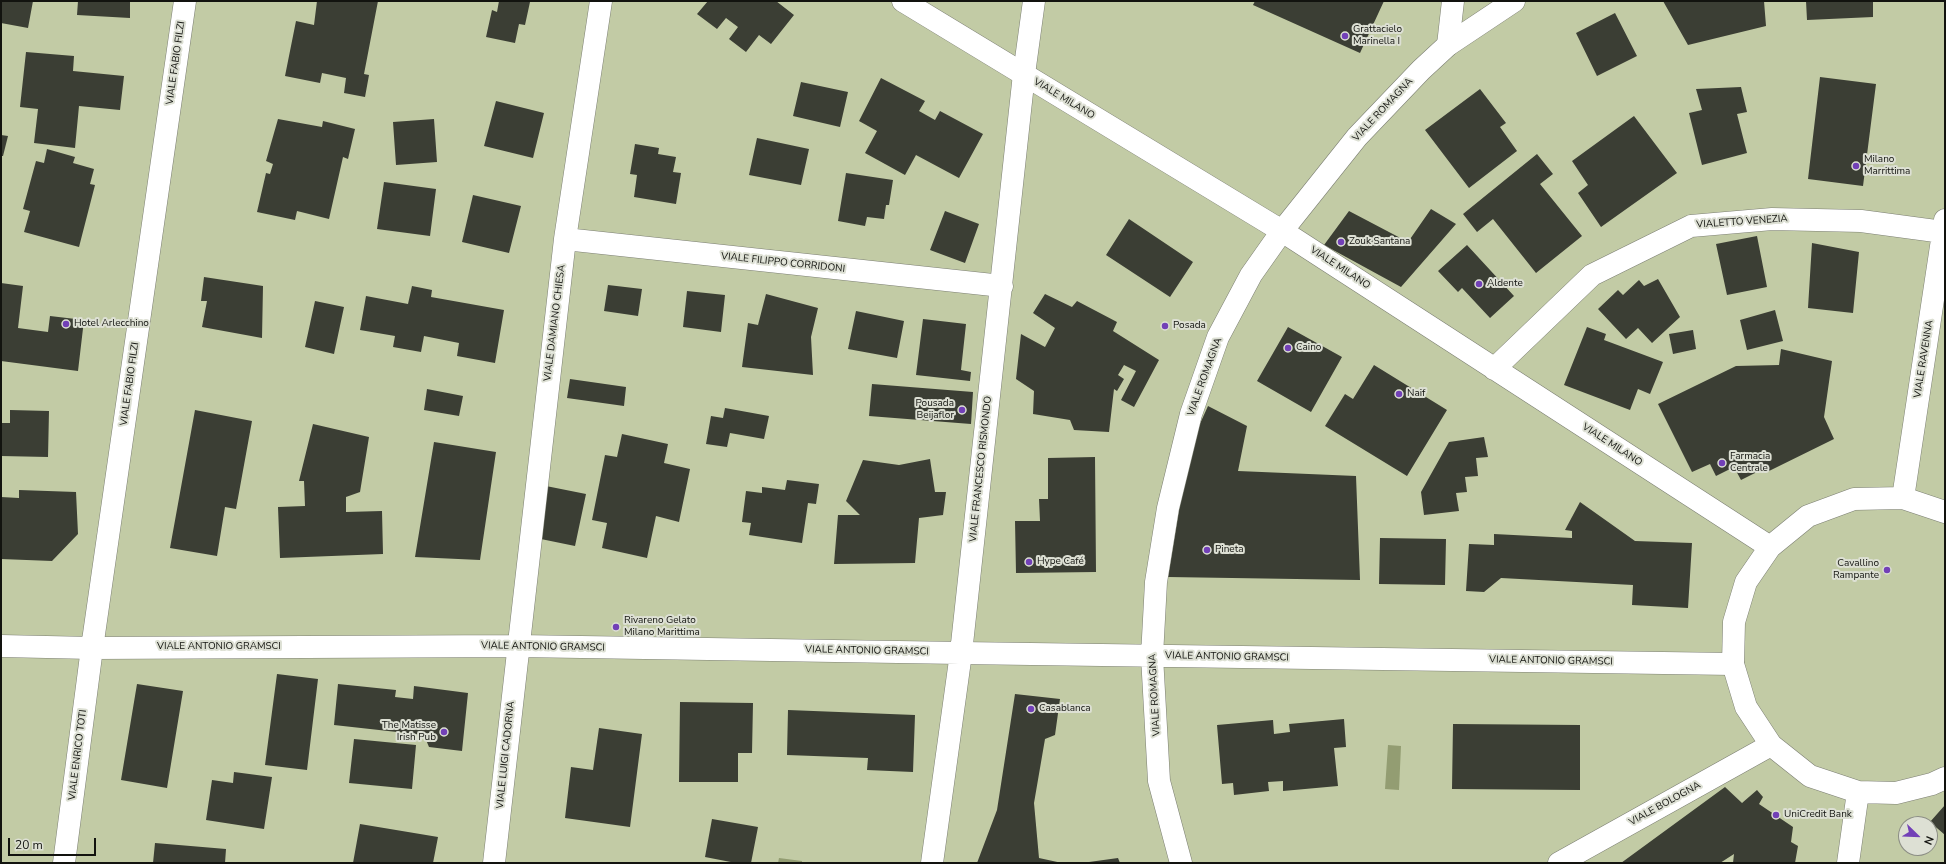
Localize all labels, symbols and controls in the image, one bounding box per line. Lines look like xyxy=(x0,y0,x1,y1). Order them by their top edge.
street label: VIALE FABIO FILZI xyxy=(164,20,188,106)
place label: Grattacielo Marinella I xyxy=(1353,24,1402,48)
marker: Grattacielo Marinella I xyxy=(1340,31,1350,41)
street label: VIALE MILANO xyxy=(1031,76,1097,122)
street label: VIALE ROMAGNA xyxy=(1350,76,1416,144)
place label: Milano Marrittima xyxy=(1864,154,1910,178)
marker: Milano Marrittima xyxy=(1851,161,1861,171)
street label: VIALETTO VENEZIA xyxy=(1696,213,1788,231)
place label: Zouk Santana xyxy=(1349,236,1410,248)
marker: Zouk Santana xyxy=(1336,237,1346,247)
street label: VIALE MILANO xyxy=(1308,244,1372,292)
street label: VIALE FILIPPO CORRIDONI xyxy=(720,251,846,275)
street label: VIALE DAMIANO CHIESA xyxy=(542,264,568,382)
place label: Aldente xyxy=(1487,278,1523,290)
marker: Aldente xyxy=(1474,279,1484,289)
place label: Hotel Arlecchino xyxy=(74,318,149,330)
marker: Hotel Arlecchino xyxy=(61,319,71,329)
street label: VIALE RAVENNA xyxy=(1912,319,1936,399)
place label: Posada xyxy=(1173,320,1206,332)
marker: Posada xyxy=(1160,321,1170,331)
street label: VIALE ROMAGNA xyxy=(1185,336,1225,418)
street label: VIALE FABIO FILZI xyxy=(118,341,142,427)
place label: Caino xyxy=(1296,342,1321,354)
marker: Caino xyxy=(1283,343,1293,353)
place label: Naif xyxy=(1407,388,1425,400)
marker: Naif xyxy=(1394,389,1404,399)
street label: VIALE FRANCESCO RISMONDO xyxy=(967,395,995,543)
place label: Pousada Beijaflor xyxy=(915,398,954,422)
marker: Pousada Beijaflor xyxy=(957,405,967,415)
street label: VIALE MILANO xyxy=(1580,421,1644,469)
place label: Farmacia Centrale xyxy=(1730,451,1770,474)
marker: Farmacia Centrale xyxy=(1717,458,1727,468)
place label: Pineta xyxy=(1215,544,1243,556)
marker: Pineta xyxy=(1202,545,1212,555)
place label: Hype Café xyxy=(1037,556,1084,568)
marker: Hype Café xyxy=(1024,557,1034,567)
place label: Cavallino Rampante xyxy=(1833,558,1879,582)
marker: Cavallino Rampante xyxy=(1882,565,1892,575)
place label: Rivareno Gelato Milano Marittima xyxy=(624,615,700,638)
marker: Rivareno Gelato Milano Marittima xyxy=(611,622,621,632)
street label: VIALE ANTONIO GRAMSCI xyxy=(481,640,605,654)
street label: VIALE ANTONIO GRAMSCI xyxy=(157,641,281,653)
street label: VIALE ANTONIO GRAMSCI xyxy=(805,644,929,658)
street label: VIALE ANTONIO GRAMSCI xyxy=(1165,650,1289,664)
street label: VIALE ROMAGNA xyxy=(1147,653,1163,737)
street label: VIALE ANTONIO GRAMSCI xyxy=(1489,654,1613,668)
street label: VIALE LUIGI CADORNA xyxy=(494,701,518,809)
place label: Casablanca xyxy=(1039,703,1091,715)
marker: Casablanca xyxy=(1026,704,1036,714)
street label: VIALE ENRICO TOTI xyxy=(66,709,90,801)
place label: The Matisse Irish Pub xyxy=(382,720,436,744)
marker: The Matisse Irish Pub xyxy=(439,727,449,737)
street label: VIALE BOLOGNA xyxy=(1627,779,1703,829)
place label: UniCredit Bank xyxy=(1784,809,1852,821)
marker: UniCredit Bank xyxy=(1771,810,1781,820)
north arrow xyxy=(1898,816,1938,856)
scale bar xyxy=(10,830,98,856)
text: N xyxy=(1920,834,1937,847)
text: 20 m xyxy=(15,837,43,853)

